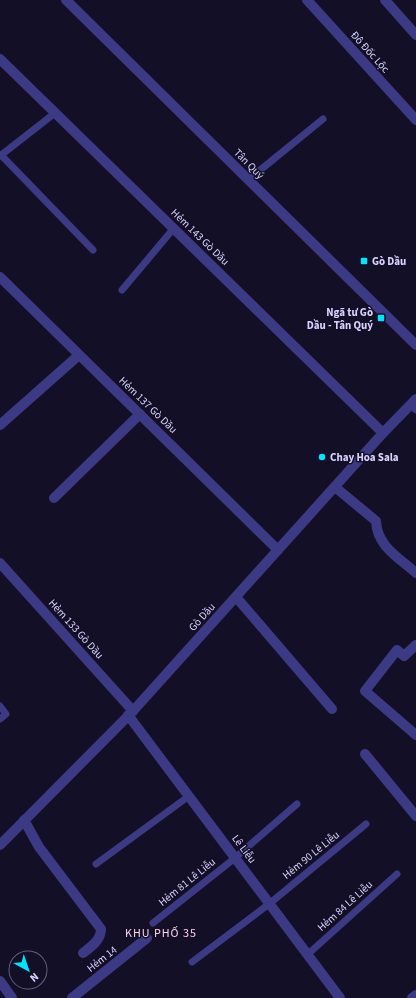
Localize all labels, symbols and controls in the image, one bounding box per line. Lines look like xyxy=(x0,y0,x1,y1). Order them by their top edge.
street label: Đô Đốc Lộc xyxy=(347,28,393,76)
street label: Tân Quý xyxy=(231,146,267,182)
street label: Hẻm 143 Gò Dầu xyxy=(168,205,232,269)
place label: Gò Dầu xyxy=(372,254,406,269)
marker: Gò Dầu xyxy=(359,256,369,266)
place label: Ngã tư Gò Dầu - Tân Quý xyxy=(307,305,373,333)
marker: Ngã tư Gò Dầu - Tân Quý xyxy=(376,313,386,323)
street label: Hẻm 137 Gò Dầu xyxy=(116,373,180,437)
place label: Chay Hoa Sala xyxy=(330,450,399,465)
marker: Chay Hoa Sala xyxy=(317,452,327,462)
street label: Hẻm 133 Gò Dầu xyxy=(45,596,107,662)
street label: Gò Dầu xyxy=(185,600,219,634)
street label: Hẻm 90 Lê Liễu xyxy=(279,827,343,883)
street label: Lê Liễu xyxy=(228,832,260,866)
street label: Hẻm 81 Lê Liễu xyxy=(155,854,219,910)
street label: Hẻm 84 Lê Liễu xyxy=(314,877,376,935)
district label: KHU PHỐ 35 xyxy=(125,925,197,942)
street label: Hẻm 14 xyxy=(84,942,121,976)
north arrow xyxy=(8,950,48,990)
text: N xyxy=(26,969,42,985)

